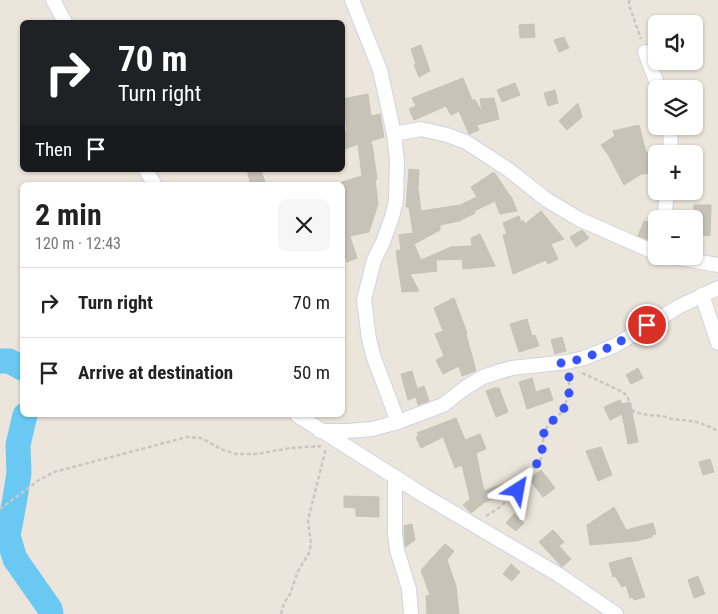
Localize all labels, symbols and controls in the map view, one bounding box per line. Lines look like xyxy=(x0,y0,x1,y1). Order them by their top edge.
map controls xyxy=(648,15,703,265)
button: sound xyxy=(648,15,703,70)
text: 70 m xyxy=(118,39,187,80)
icon: right xyxy=(35,40,100,105)
button: layers xyxy=(648,80,703,135)
text: Turn right xyxy=(118,81,201,106)
icon: arrive xyxy=(82,135,110,163)
text: Then xyxy=(35,138,72,161)
button: + xyxy=(648,145,703,200)
text: 2 min xyxy=(35,197,102,232)
button: close xyxy=(278,199,330,251)
button: − xyxy=(648,210,703,265)
text: 120 m · 12:43 xyxy=(35,234,121,253)
icon: right xyxy=(35,289,63,317)
text: Turn right xyxy=(78,291,153,314)
text: 70 m xyxy=(293,291,330,314)
pin xyxy=(626,304,668,346)
icon: arrive xyxy=(633,311,661,339)
icon: arrive xyxy=(35,359,63,387)
text: Arrive at destination xyxy=(78,361,233,384)
text: 50 m xyxy=(293,361,330,384)
position arrow xyxy=(491,463,543,515)

